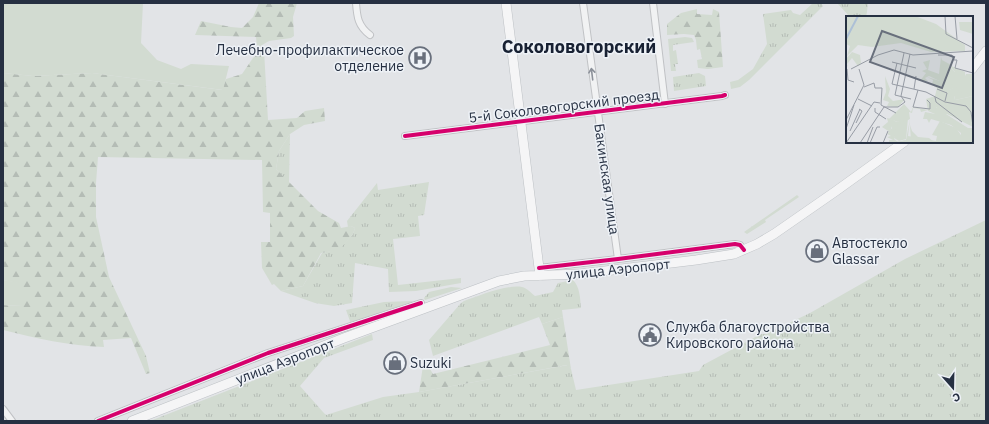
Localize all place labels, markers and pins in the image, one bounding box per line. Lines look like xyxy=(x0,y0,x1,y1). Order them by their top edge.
place label: Лечебно-профилактическое отделение xyxy=(216,41,404,75)
hospital icon: Лечебно-профилактическое отделение xyxy=(407,45,433,71)
place label: Автостекло Glassar xyxy=(832,234,908,268)
shop icon: Автостекло Glassar xyxy=(804,238,830,264)
place label: Служба благоустройства Кировского района xyxy=(666,318,830,352)
public building icon: Служба благоустройства Кировского района xyxy=(637,322,663,348)
shop icon: Suzuki xyxy=(382,350,408,376)
place label: Suzuki xyxy=(410,354,451,372)

